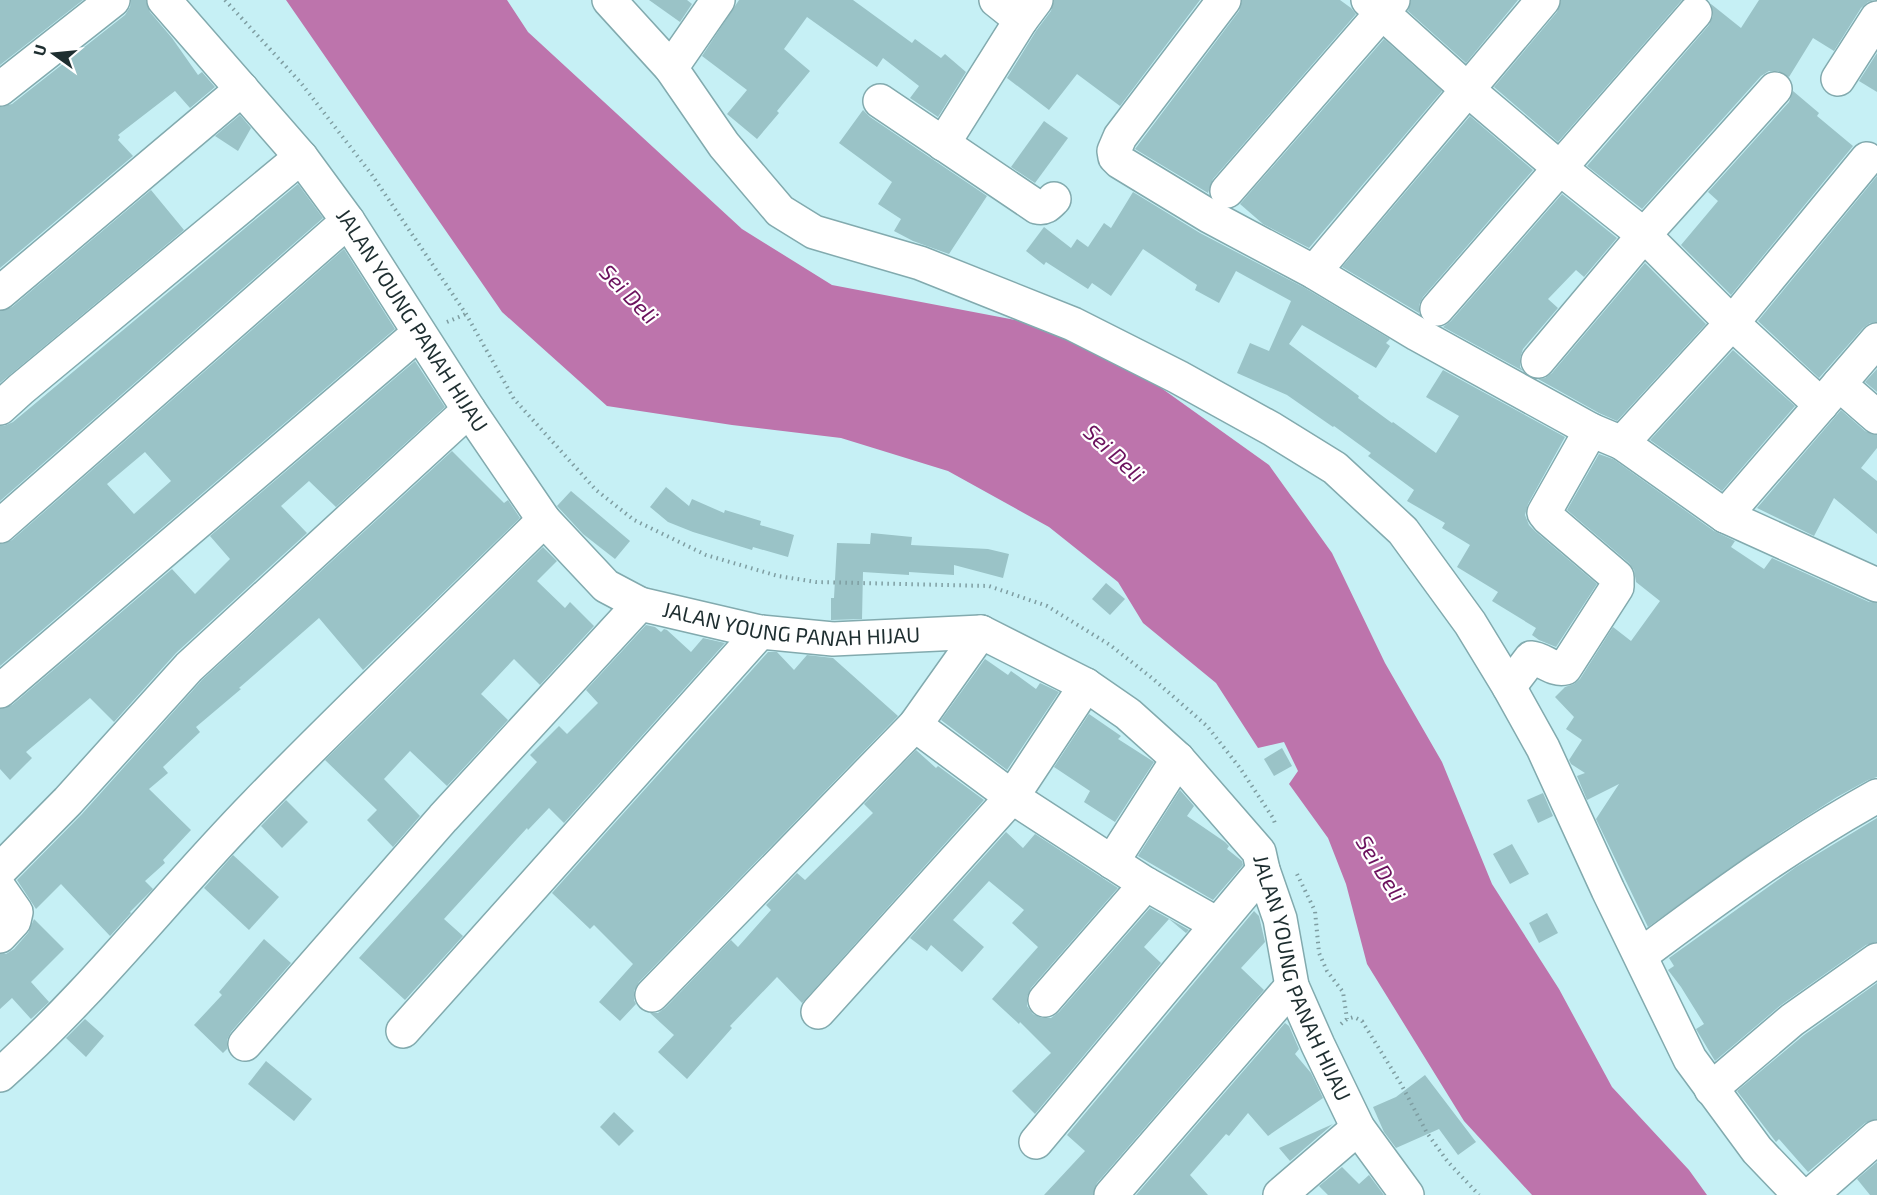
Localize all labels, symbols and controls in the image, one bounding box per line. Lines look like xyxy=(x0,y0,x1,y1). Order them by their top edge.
north arrow xyxy=(24,24,84,84)
text: U xyxy=(28,42,50,58)
street label: JALAN YOUNG PANAH HIJAU xyxy=(332,203,494,436)
water label: Sei Deli xyxy=(595,258,664,328)
water label: Sei Deli xyxy=(1079,418,1150,487)
street label: JALAN YOUNG PANAH HIJAU xyxy=(660,596,921,650)
water label: Sei Deli xyxy=(1352,830,1412,905)
street label: JALAN YOUNG PANAH HIJAU xyxy=(1249,852,1357,1105)

